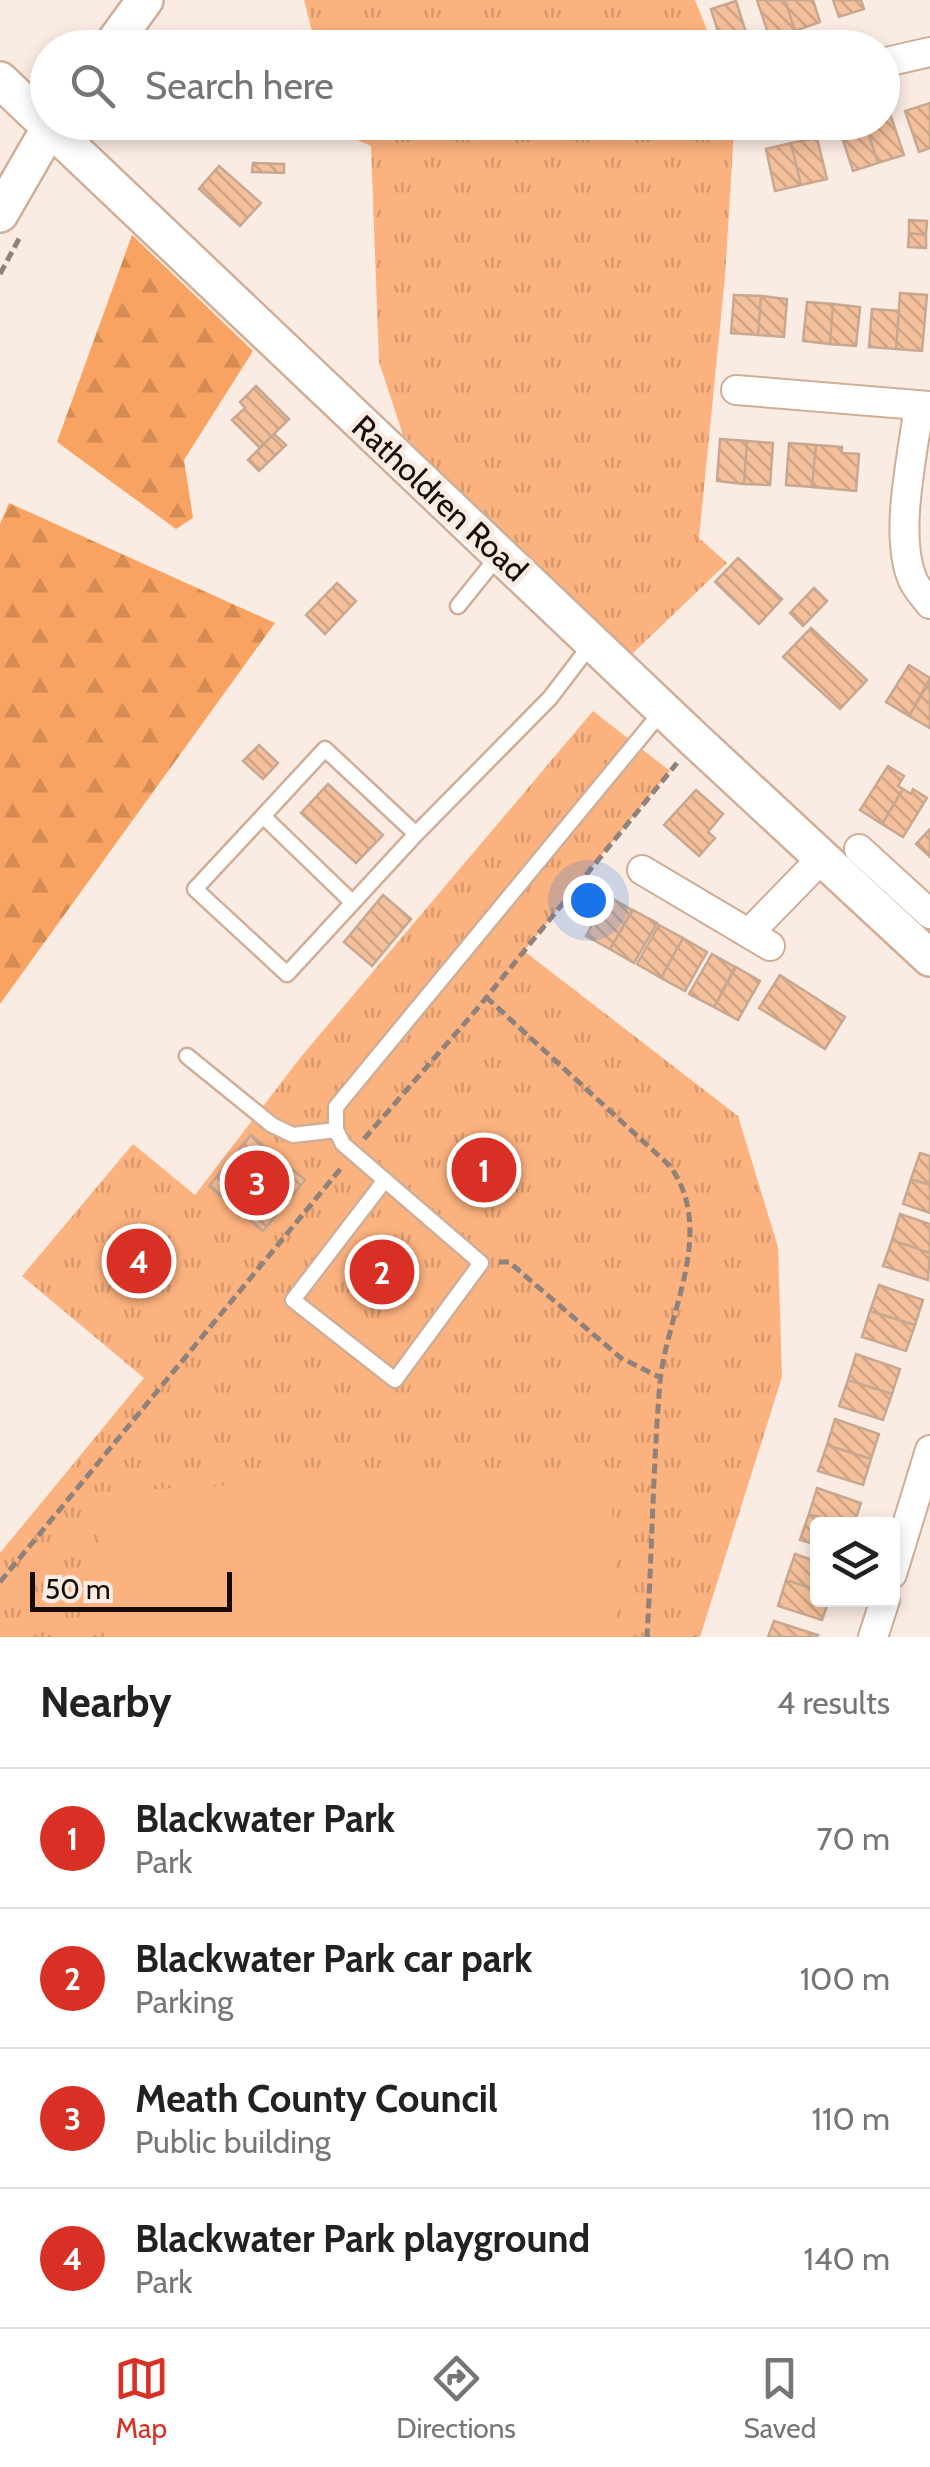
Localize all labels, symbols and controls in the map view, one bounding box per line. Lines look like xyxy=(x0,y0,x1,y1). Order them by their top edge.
search box xyxy=(30,30,900,140)
icon: search xyxy=(65,58,120,113)
text: Search here xyxy=(145,62,334,109)
street label: Ratholdren Road xyxy=(344,407,536,589)
your location xyxy=(563,875,614,926)
pin: 1 xyxy=(452,1132,516,1208)
pin: 3 xyxy=(224,1146,290,1220)
pin: 4 xyxy=(106,1224,172,1298)
pin: 2 xyxy=(350,1234,414,1310)
map controls xyxy=(810,1517,900,1607)
button: layers xyxy=(810,1517,900,1607)
scale bar xyxy=(30,1567,232,1612)
text: 50 m xyxy=(45,1572,111,1606)
text: Nearby xyxy=(40,1676,172,1728)
text: 4 results xyxy=(777,1683,890,1722)
text: Blackwater Park xyxy=(135,1795,395,1842)
text: 1 xyxy=(67,1819,78,1858)
text: 70 m xyxy=(817,1819,890,1858)
text: Park xyxy=(135,1842,193,1881)
text: Blackwater Park car park xyxy=(135,1935,533,1982)
text: 2 xyxy=(64,1959,81,1998)
text: 100 m xyxy=(800,1959,890,1998)
text: Parking xyxy=(135,1982,233,2021)
text: Meath County Council xyxy=(135,2075,498,2122)
text: 3 xyxy=(64,2099,81,2138)
text: 110 m xyxy=(812,2099,890,2138)
text: Public building xyxy=(135,2122,331,2161)
text: Blackwater Park playground xyxy=(135,2215,590,2262)
text: 4 xyxy=(63,2239,82,2278)
text: 140 m xyxy=(803,2239,890,2278)
text: Park xyxy=(135,2262,193,2301)
tab: Map xyxy=(114,2351,169,2445)
tab: Directions xyxy=(396,2351,516,2445)
tab: Saved xyxy=(744,2351,816,2445)

